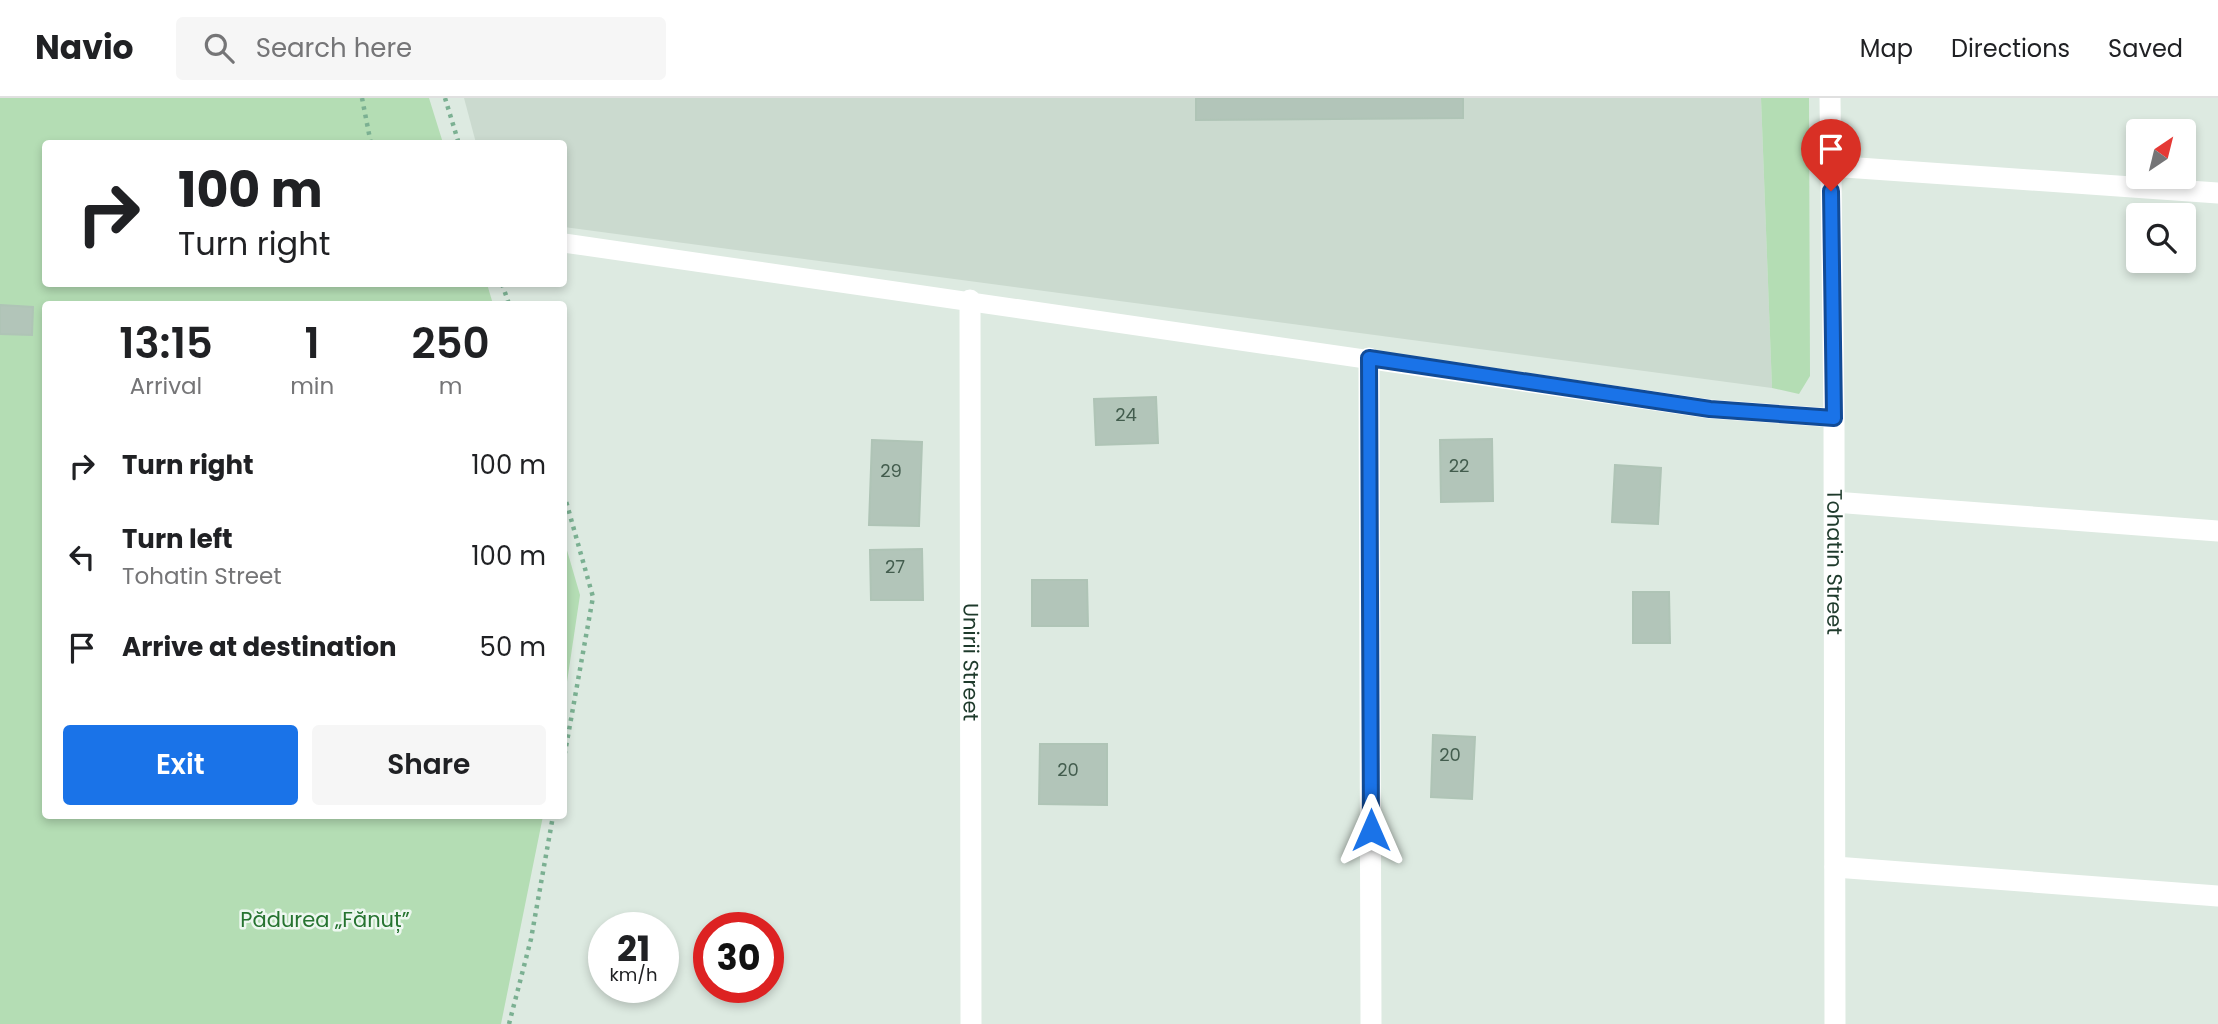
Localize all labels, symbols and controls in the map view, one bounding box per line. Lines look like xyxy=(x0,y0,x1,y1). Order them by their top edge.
search box xyxy=(176,17,666,80)
text: Navio xyxy=(35,24,134,71)
icon: search xyxy=(200,29,238,67)
text: Search here xyxy=(256,30,412,66)
text: Map xyxy=(1860,32,1913,65)
text: Directions xyxy=(1951,32,2070,65)
text: Saved xyxy=(2108,32,2183,65)
pin xyxy=(1801,119,1861,191)
north arrow xyxy=(2126,119,2196,189)
map controls xyxy=(2126,119,2196,273)
icon: arrive xyxy=(1812,130,1850,168)
text: 100 m xyxy=(178,156,323,224)
icon: right xyxy=(63,168,154,259)
button: search xyxy=(2126,203,2196,273)
text: Turn right xyxy=(178,221,330,266)
text: 13:15 xyxy=(119,314,213,373)
text: 1 xyxy=(305,314,320,373)
text: 250 xyxy=(411,314,490,373)
text: Arrival xyxy=(130,370,202,402)
text: min xyxy=(290,370,334,402)
text: m xyxy=(439,370,462,402)
house number: 24 xyxy=(1115,402,1137,427)
icon: right xyxy=(63,447,101,485)
text: Turn right xyxy=(122,447,254,483)
text: 100 m xyxy=(471,447,546,483)
house number: 22 xyxy=(1449,453,1469,478)
house number: 29 xyxy=(880,458,902,483)
street label: Tohatin Street xyxy=(1820,489,1849,635)
text: Turn left xyxy=(122,521,233,557)
icon: left xyxy=(63,538,101,576)
text: 100 m xyxy=(471,538,546,574)
house number: 27 xyxy=(885,554,905,579)
text: Tohatin Street xyxy=(122,560,282,592)
street label: Unirii Street xyxy=(956,603,986,721)
icon: arrive xyxy=(63,629,101,667)
text: Arrive at destination xyxy=(122,629,397,665)
text: 50 m xyxy=(480,629,546,665)
button: Exit xyxy=(63,725,298,805)
button: Share xyxy=(312,725,546,805)
house number: 20 xyxy=(1439,742,1461,767)
house number: 20 xyxy=(1057,757,1079,782)
position arrow xyxy=(1334,793,1408,867)
park label: Pădurea „Fănuț” xyxy=(240,905,410,934)
speed limit sign: 30 xyxy=(693,912,784,1003)
text: 21 xyxy=(617,924,650,973)
text: km/h xyxy=(610,962,657,987)

